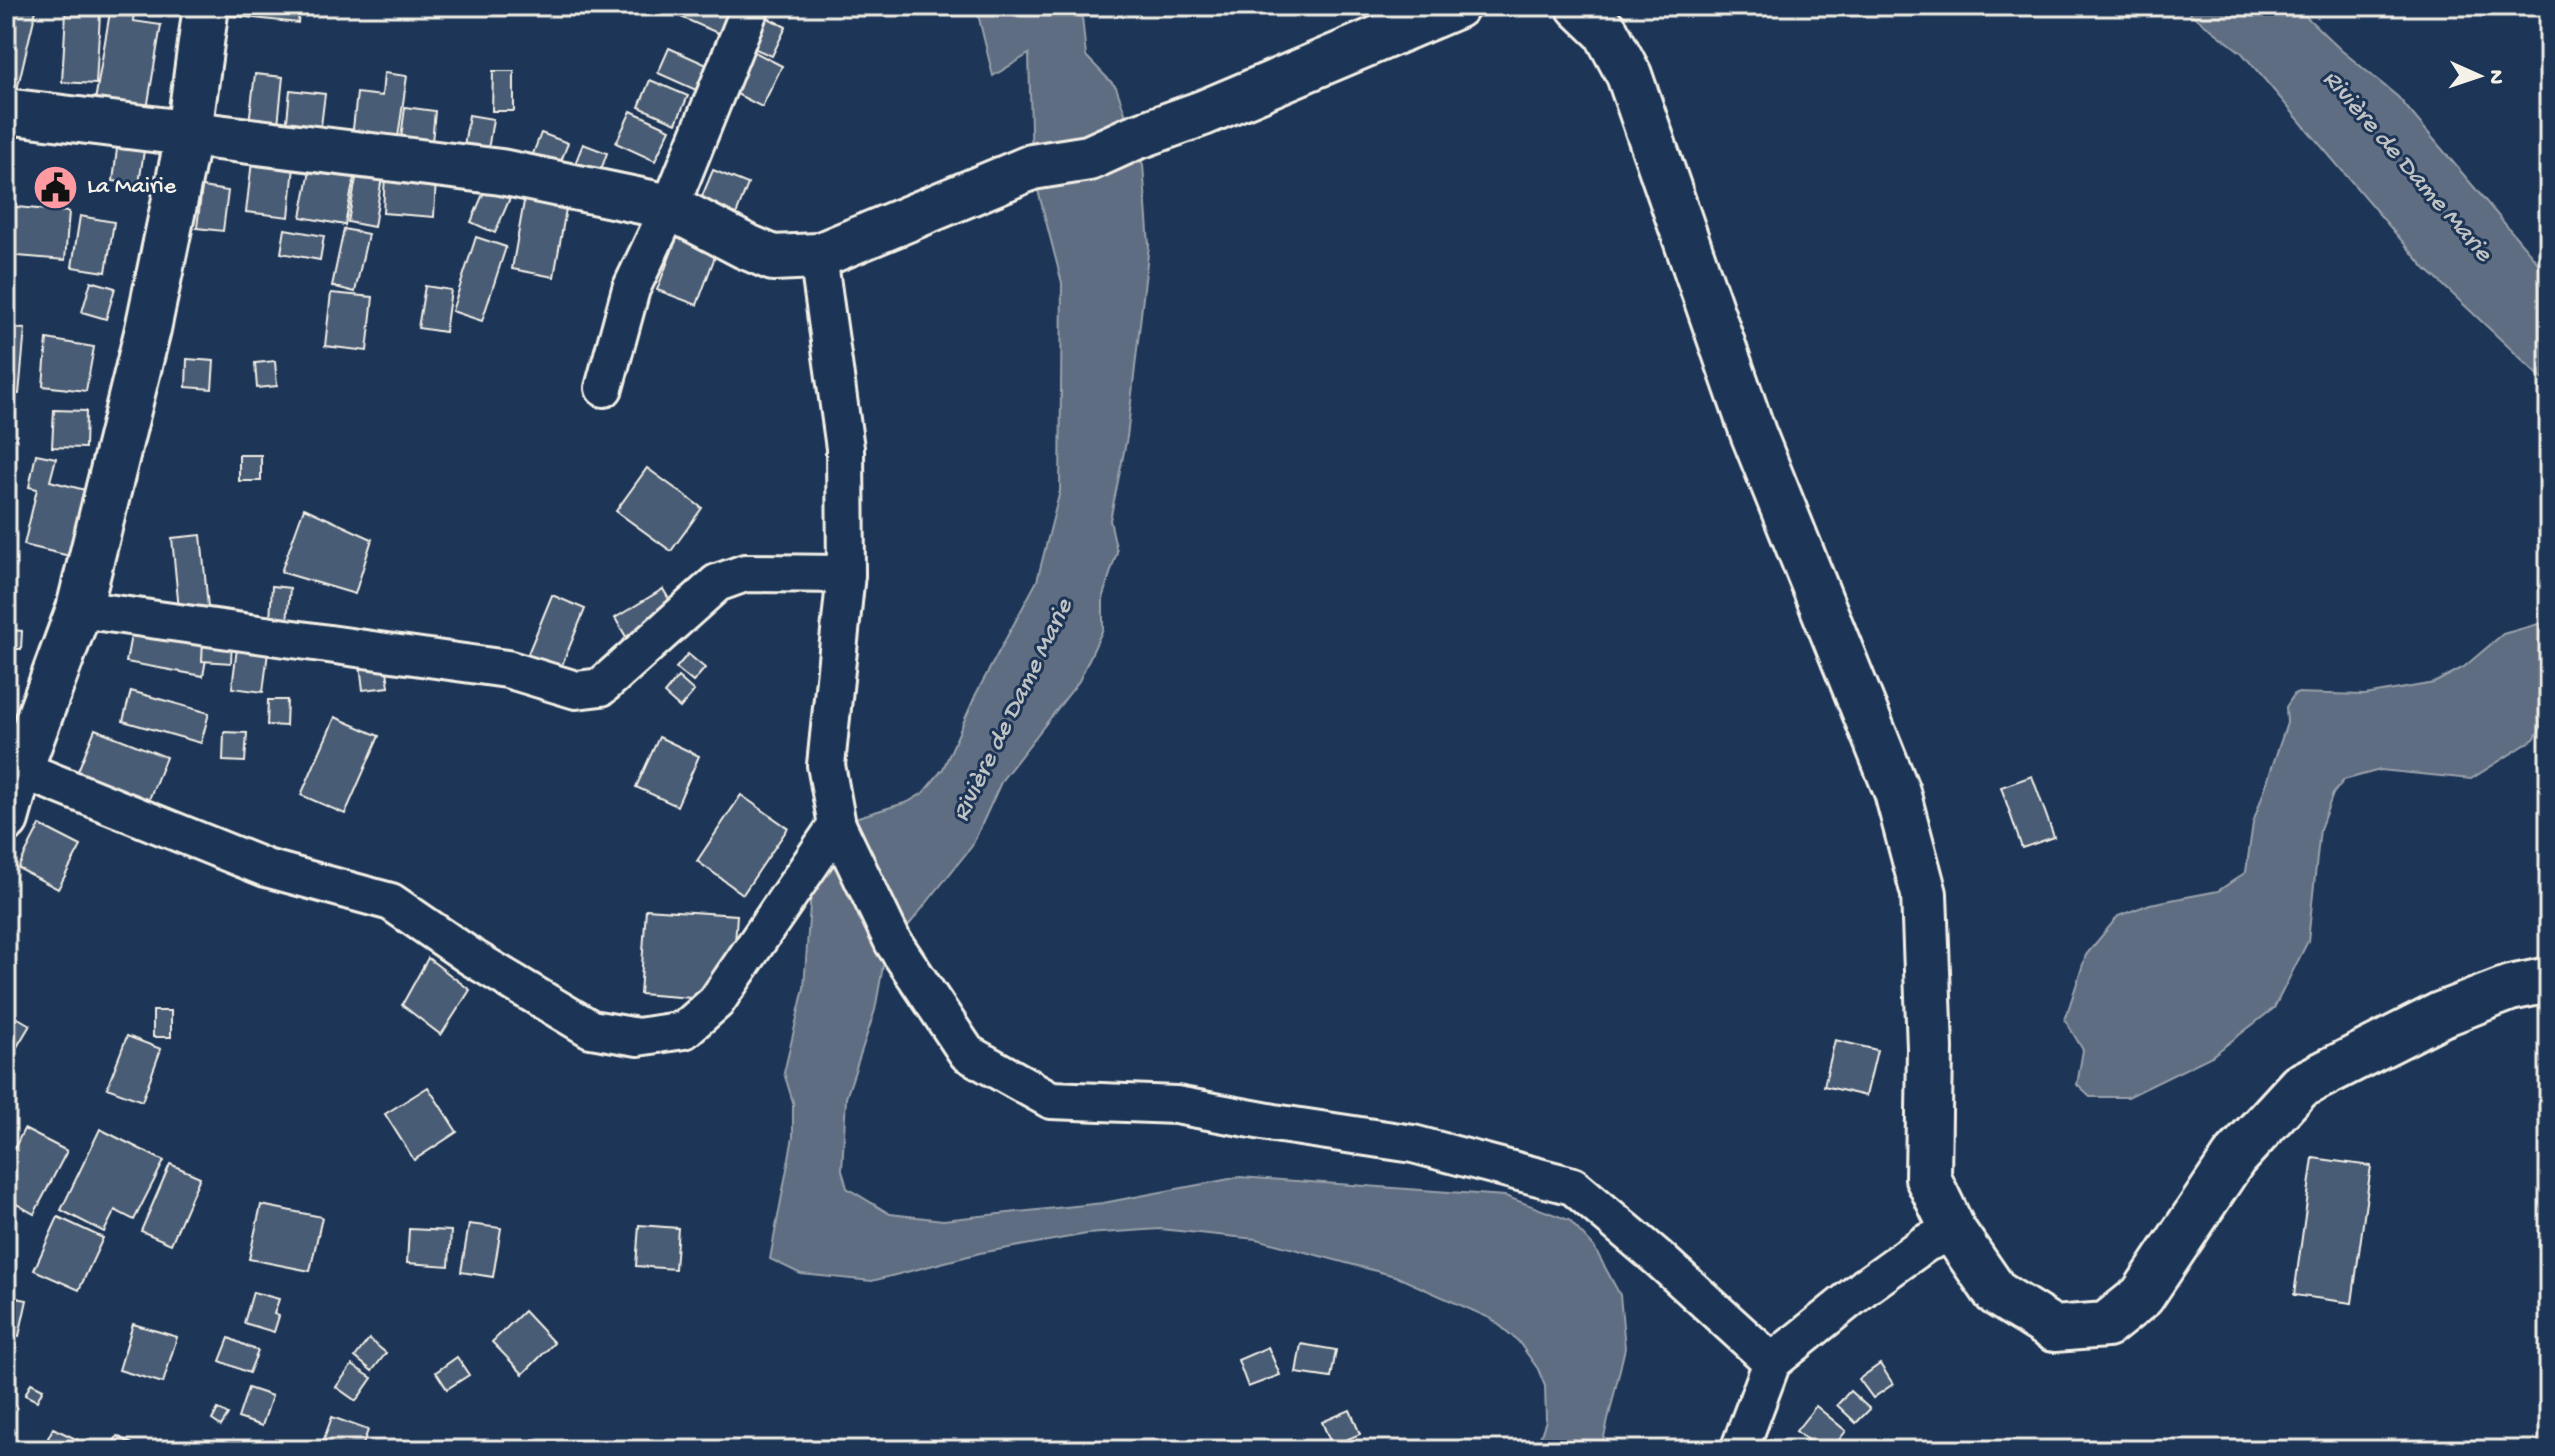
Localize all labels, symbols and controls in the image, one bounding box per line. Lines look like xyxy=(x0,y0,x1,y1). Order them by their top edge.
north arrow xyxy=(2439,36,2519,116)
water label: Rivière de Dame Marie xyxy=(2314,65,2499,270)
text: N xyxy=(2482,69,2508,85)
public building icon: La Mairie xyxy=(32,163,80,211)
place label: La Mairie xyxy=(87,173,177,202)
water label: Rivière de Dame Marie xyxy=(947,593,1082,827)

